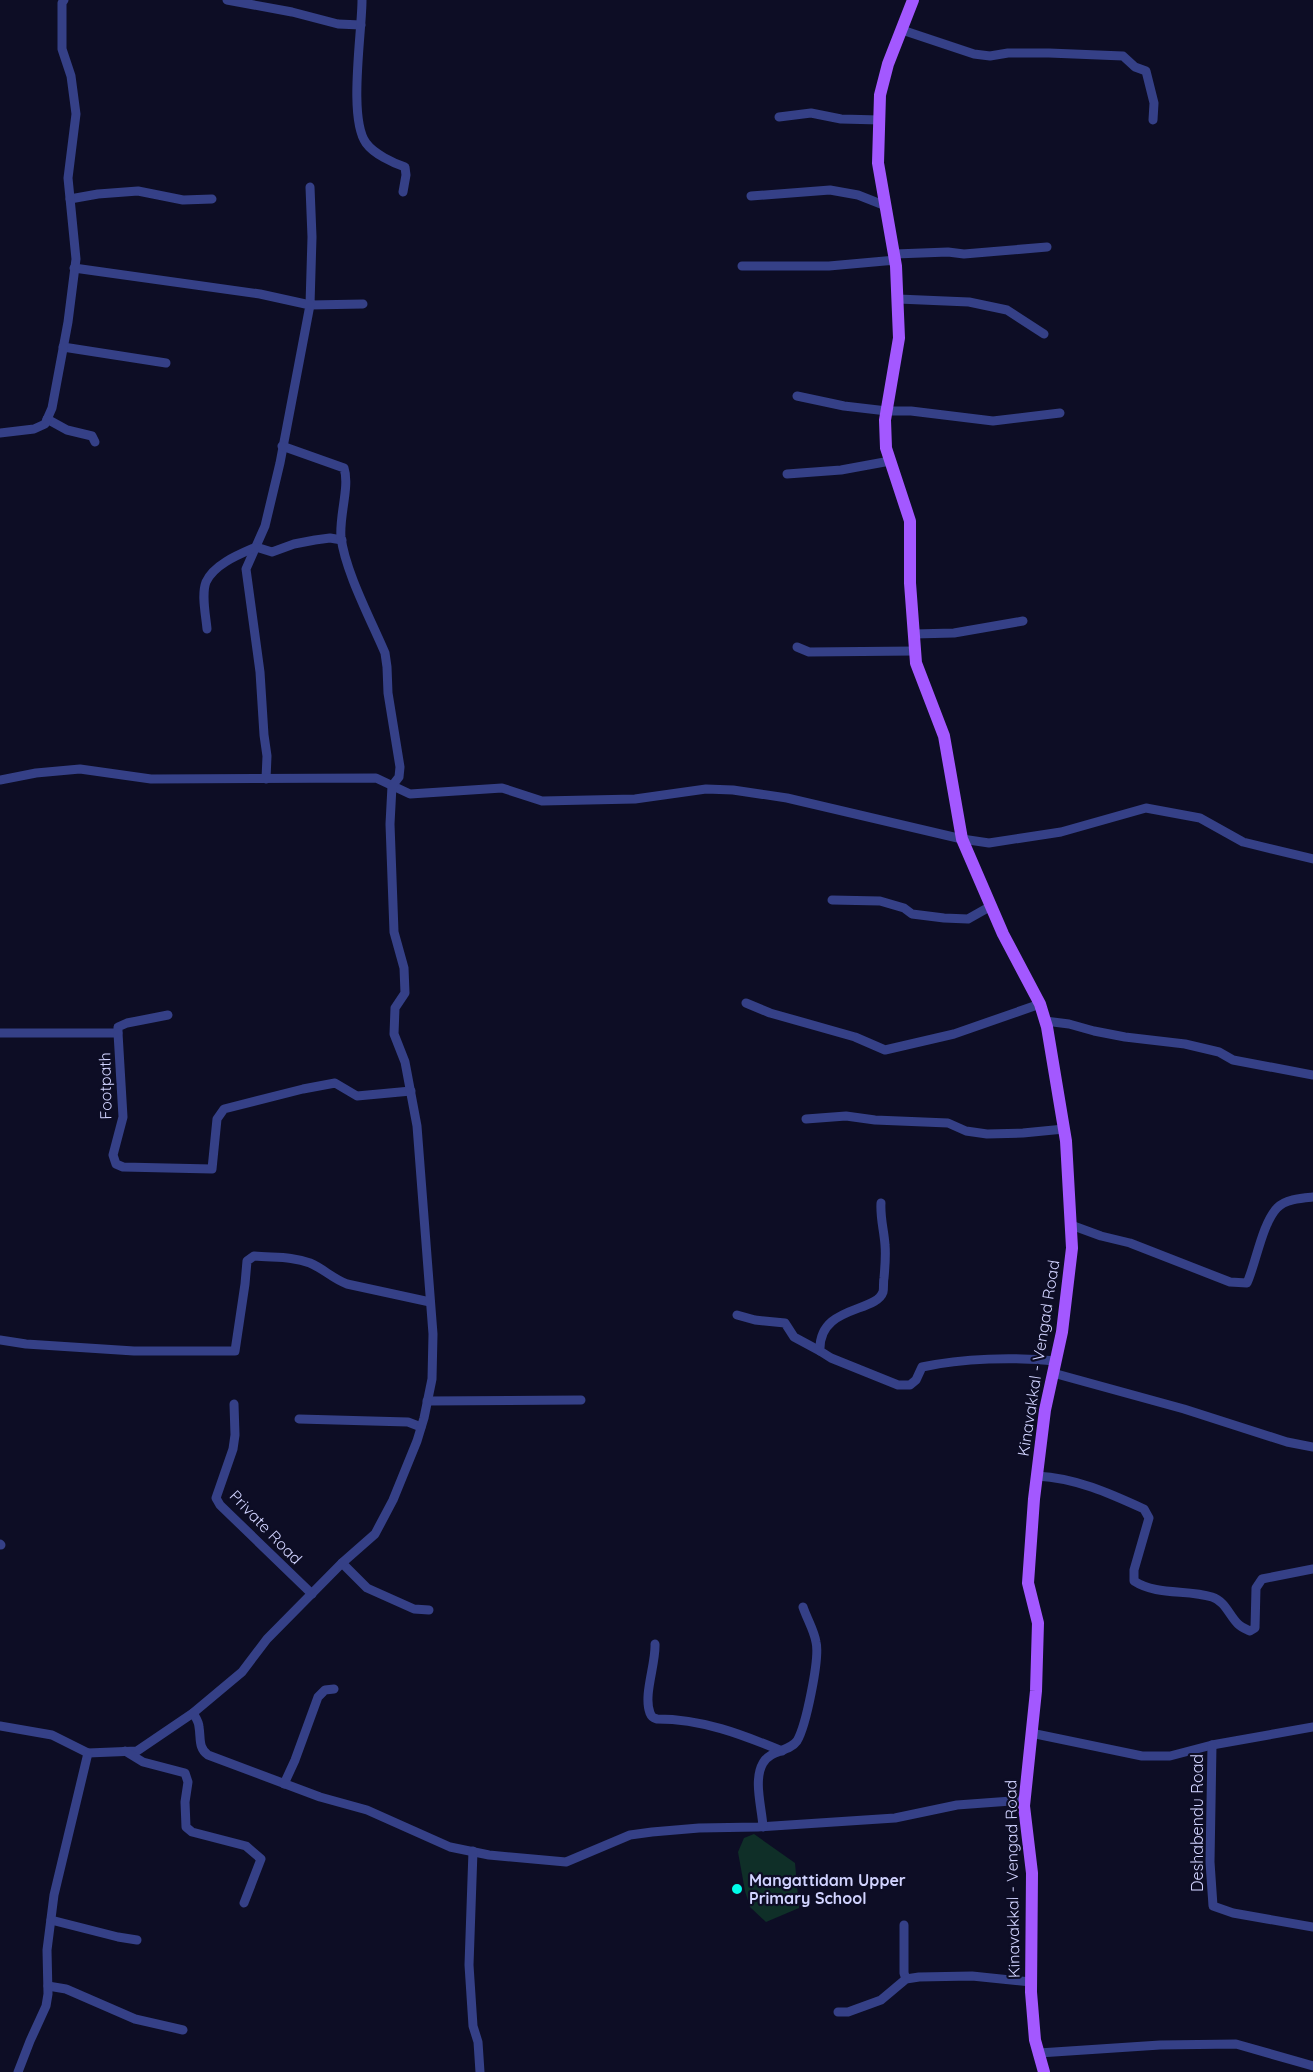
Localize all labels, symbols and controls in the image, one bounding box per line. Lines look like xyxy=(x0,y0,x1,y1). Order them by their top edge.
street label: Footpath xyxy=(94,1052,116,1120)
street label: Kinavakkal - Vengad Road xyxy=(1013,1258,1063,1458)
street label: Private Road xyxy=(226,1486,306,1568)
street label: Deshabendu Road xyxy=(1187,1754,1207,1892)
street label: Kinavakkal - Vengad Road xyxy=(1000,1780,1024,1978)
place label: Mangattidam Upper Primary School xyxy=(749,1870,906,1908)
marker: Mangattidam Upper Primary School xyxy=(730,1882,744,1896)

